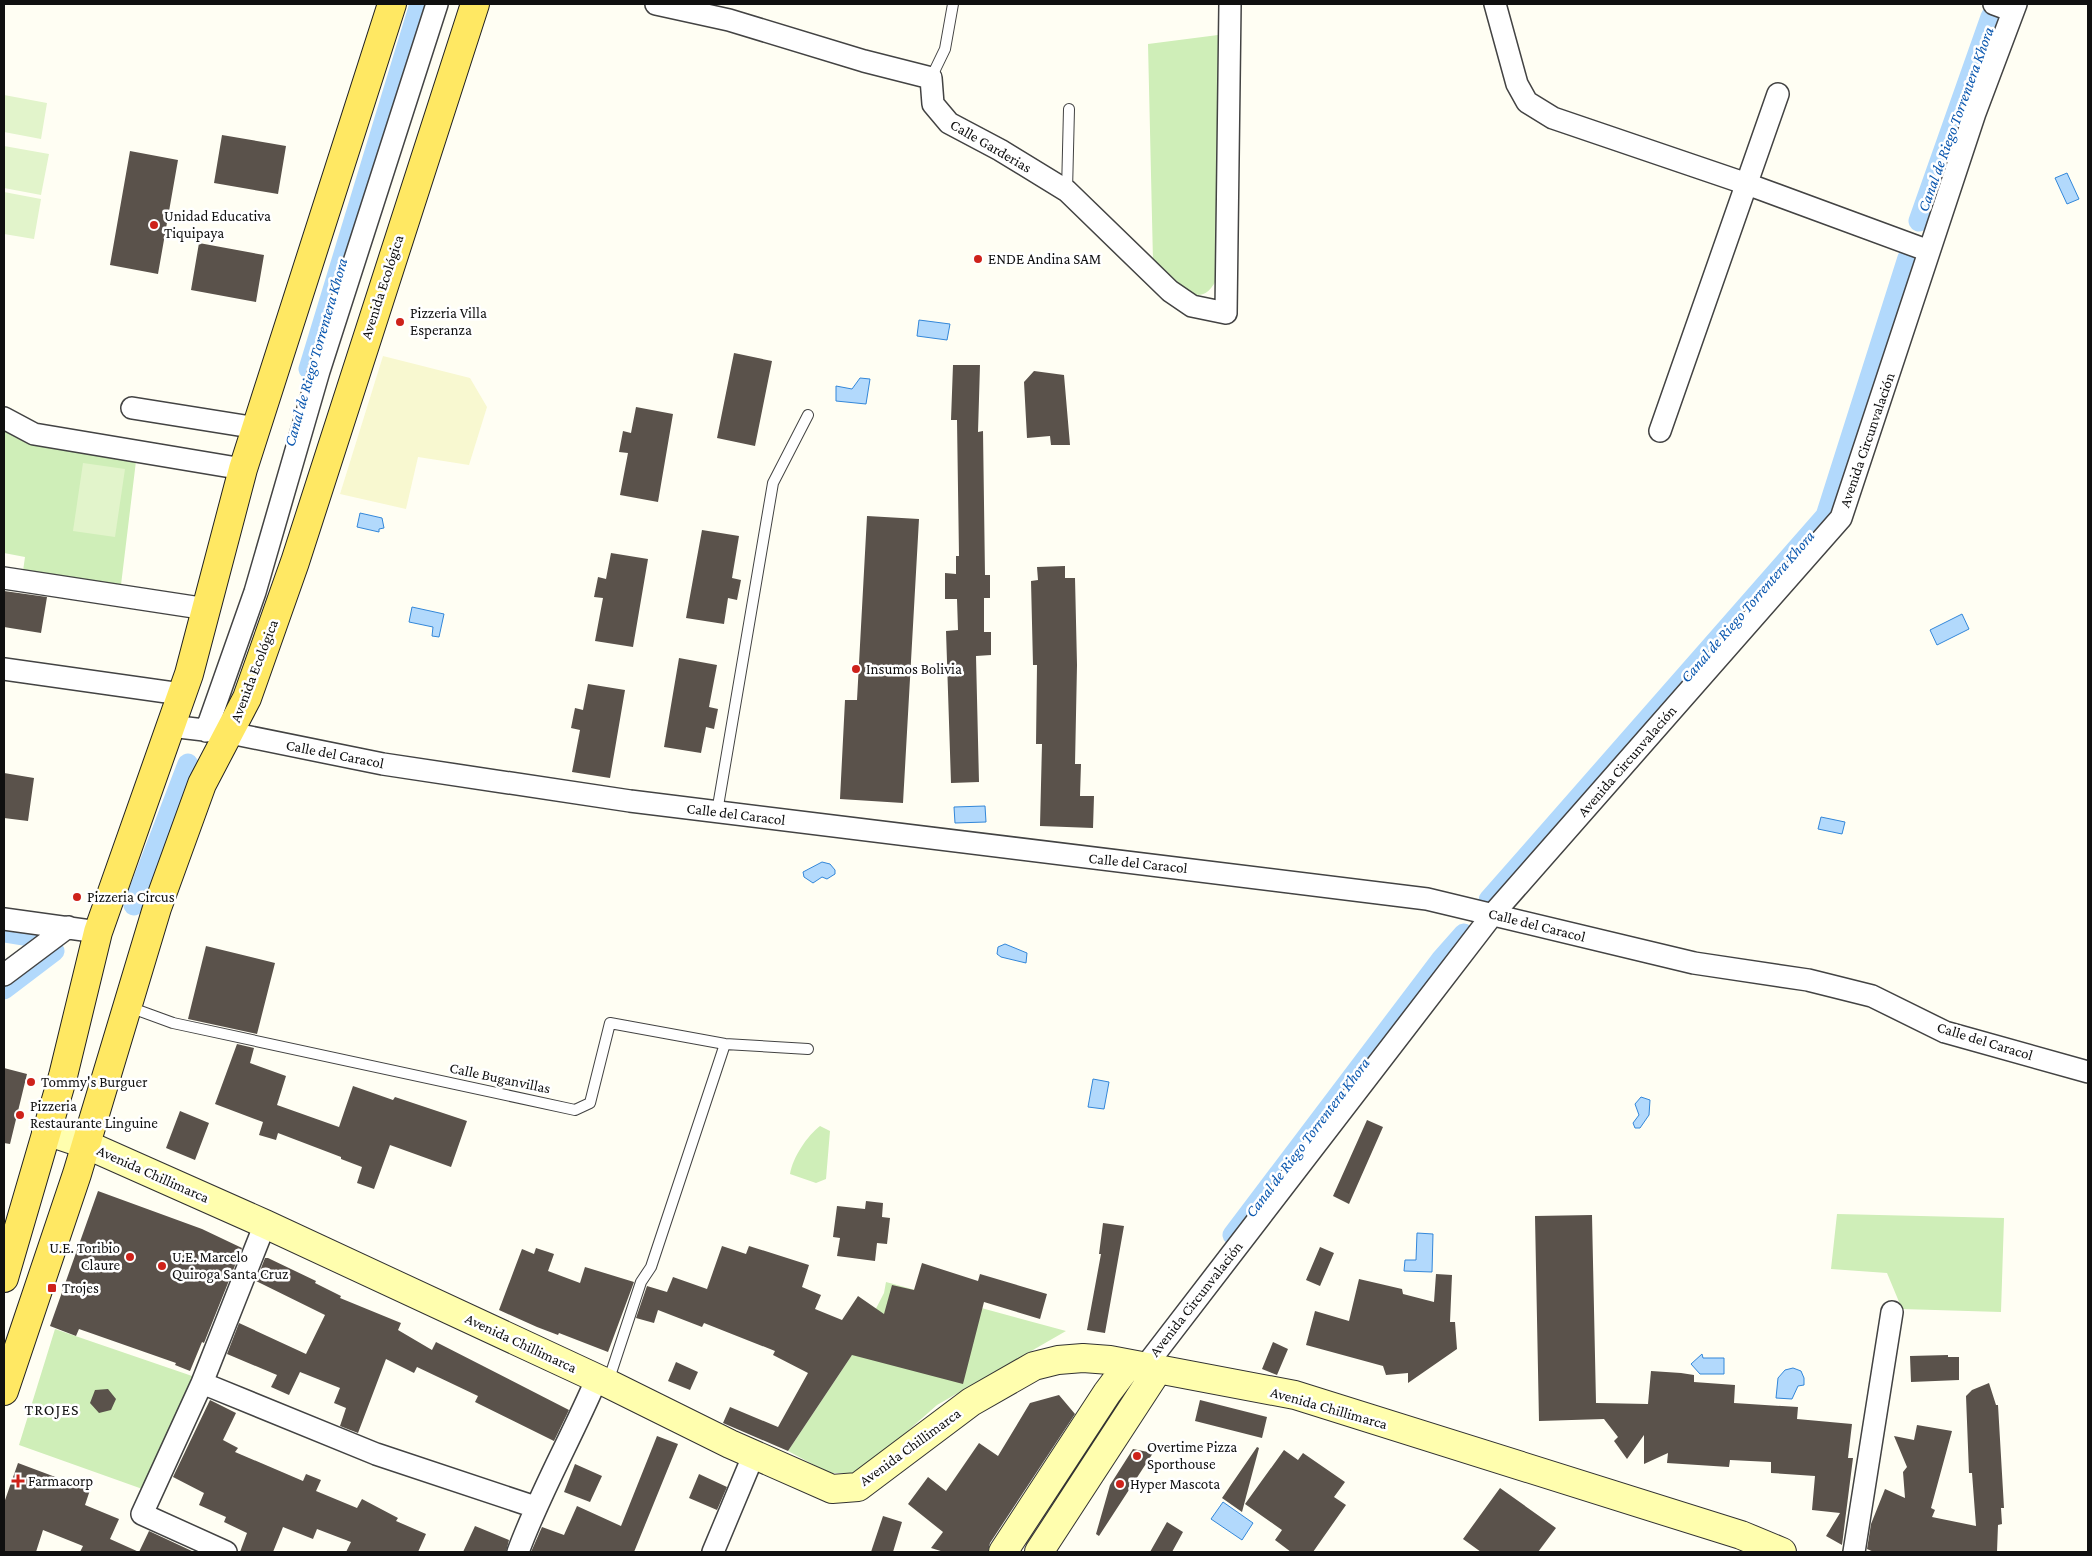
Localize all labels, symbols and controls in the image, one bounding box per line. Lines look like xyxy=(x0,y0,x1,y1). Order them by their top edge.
water label: Canal de Riego Torrentera Khora xyxy=(1914,24,1998,214)
street label: Calle Garderias xyxy=(948,116,1035,176)
place label: Unidad Educativa Tiquipaya xyxy=(164,208,271,242)
marker: Unidad Educativa Tiquipaya xyxy=(148,219,160,231)
street label: Avenida Ecológica xyxy=(358,233,407,341)
place label: ENDE Andina SAM xyxy=(988,251,1101,267)
marker: ENDE Andina SAM xyxy=(972,253,984,265)
water label: Canal de Riego Torrentera Khora xyxy=(280,256,352,448)
place label: Pizzeria Villa Esperanza xyxy=(410,305,487,339)
marker: Pizzeria Villa Esperanza xyxy=(394,316,406,328)
street label: Avenida Circunvalación xyxy=(1836,371,1898,509)
water label: Canal de Riego Torrentera Khora xyxy=(1677,527,1819,686)
street label: Avenida Ecológica xyxy=(227,617,282,725)
place label: Insumos Bolivia xyxy=(866,661,962,677)
marker: Insumos Bolivia xyxy=(850,663,862,675)
street label: Avenida Circunvalación xyxy=(1575,702,1679,820)
street label: Calle del Caracol xyxy=(285,737,385,771)
street label: Calle del Caracol xyxy=(686,800,786,828)
street label: Calle del Caracol xyxy=(1088,850,1188,876)
place label: Pizzeria Circus xyxy=(87,889,175,905)
marker: Pizzeria Circus xyxy=(71,891,83,903)
street label: Calle del Caracol xyxy=(1487,905,1587,945)
street label: Calle del Caracol xyxy=(1935,1019,2035,1063)
water label: Canal de Riego Torrentera Khora xyxy=(1242,1054,1374,1221)
street label: Calle Buganvillas xyxy=(448,1059,552,1098)
place label: Tommy's Burguer xyxy=(41,1074,148,1091)
marker: Tommy's Burguer xyxy=(25,1076,37,1088)
place label: Pizzeria Restaurante Linguine xyxy=(30,1098,158,1132)
marker: Pizzeria Restaurante Linguine xyxy=(14,1109,26,1121)
street label: Avenida Chillimarca xyxy=(94,1142,212,1206)
street label: Avenida Circunvalación xyxy=(1146,1238,1246,1360)
place label: U.E. Toribio Claure xyxy=(49,1240,120,1273)
place label: U.E. Marcelo Quiroga Santa Cruz xyxy=(172,1249,288,1283)
marker: U.E. Toribio Claure xyxy=(124,1251,136,1263)
marker: U.E. Marcelo Quiroga Santa Cruz xyxy=(156,1260,168,1272)
place label: Trojes xyxy=(62,1280,99,1297)
marker: Trojes xyxy=(46,1282,58,1294)
street label: Avenida Chillimarca xyxy=(463,1310,579,1376)
street label: Avenida Chillimarca xyxy=(1269,1384,1389,1432)
district label: TROJES xyxy=(24,1401,80,1419)
street label: Avenida Chillimarca xyxy=(856,1405,964,1489)
place label: Overtime Pizza Sporthouse xyxy=(1147,1439,1237,1473)
marker: Overtime Pizza Sporthouse xyxy=(1131,1450,1143,1462)
place label: Farmacorp xyxy=(28,1473,93,1490)
marker: Farmacorp xyxy=(12,1475,24,1487)
place label: Hyper Mascota xyxy=(1130,1476,1220,1493)
marker: Hyper Mascota xyxy=(1114,1478,1126,1490)

